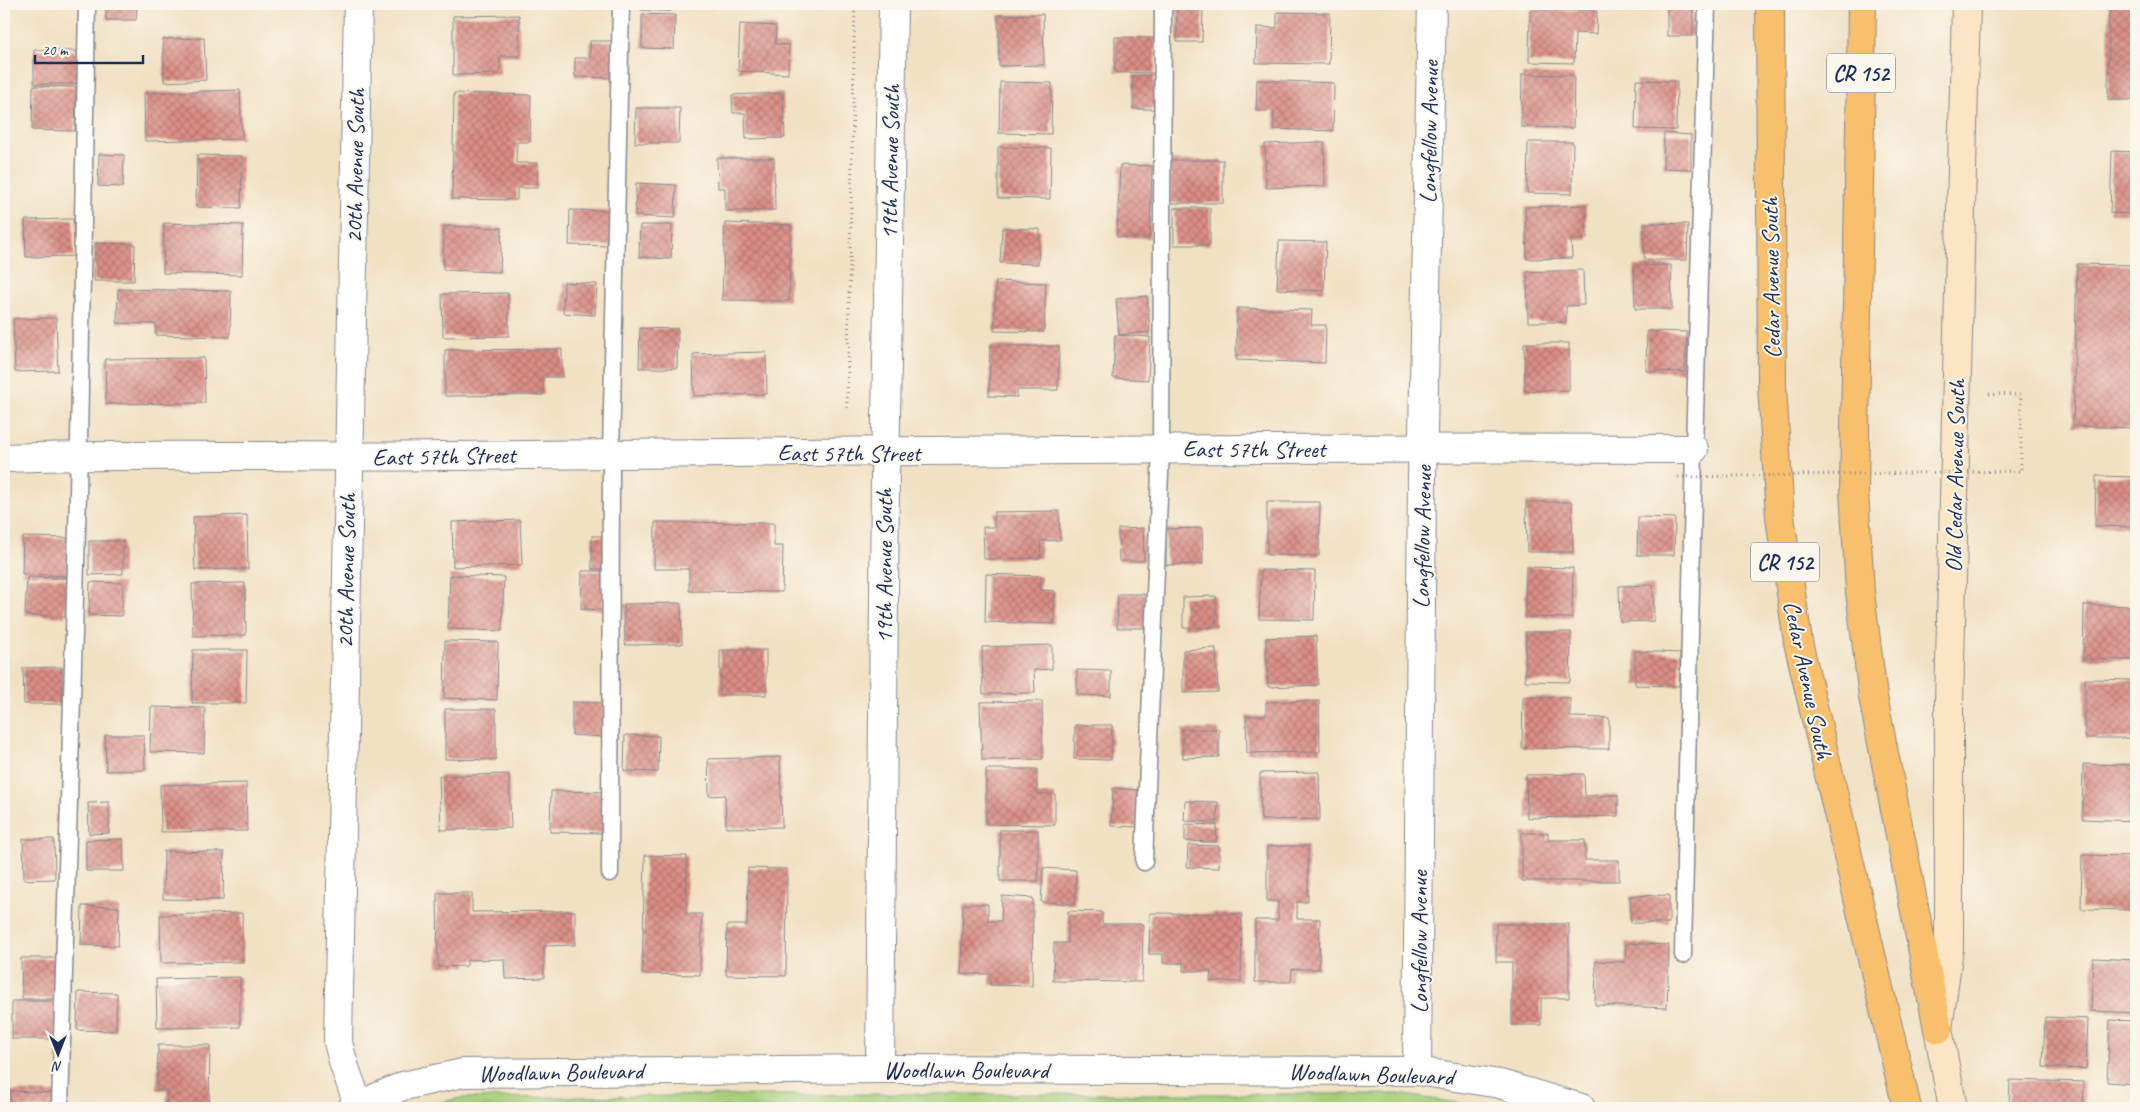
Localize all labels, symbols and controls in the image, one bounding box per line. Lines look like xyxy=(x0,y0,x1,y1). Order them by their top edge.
scale bar xyxy=(35,32,142,64)
text: 20 m xyxy=(42,41,69,60)
road number: CR 152 xyxy=(1827,54,1895,92)
street label: Longfellow Avenue xyxy=(1413,58,1445,204)
street label: 19th Avenue South xyxy=(874,83,906,240)
street label: 20th Avenue South xyxy=(339,87,371,244)
street label: Cedar Avenue South xyxy=(1755,196,1787,359)
street label: Old Cedar Avenue South xyxy=(1938,378,1972,573)
street label: East 57th Street xyxy=(1182,434,1328,464)
street label: East 57th Street xyxy=(777,438,923,468)
street label: East 57th Street xyxy=(372,440,518,472)
street label: Longfellow Avenue xyxy=(1406,463,1438,609)
street label: 19th Avenue South xyxy=(869,487,899,643)
street label: 20th Avenue South xyxy=(330,492,362,649)
road number: CR 152 xyxy=(1751,542,1819,582)
street label: Cedar Avenue South xyxy=(1777,598,1840,763)
street label: Longfellow Avenue xyxy=(1404,868,1434,1013)
north arrow xyxy=(32,1030,82,1080)
street label: Woodlawn Boulevard xyxy=(884,1055,1052,1085)
street label: Woodlawn Boulevard xyxy=(478,1056,647,1088)
street label: Woodlawn Boulevard xyxy=(1288,1056,1457,1092)
text: N xyxy=(51,1058,62,1075)

